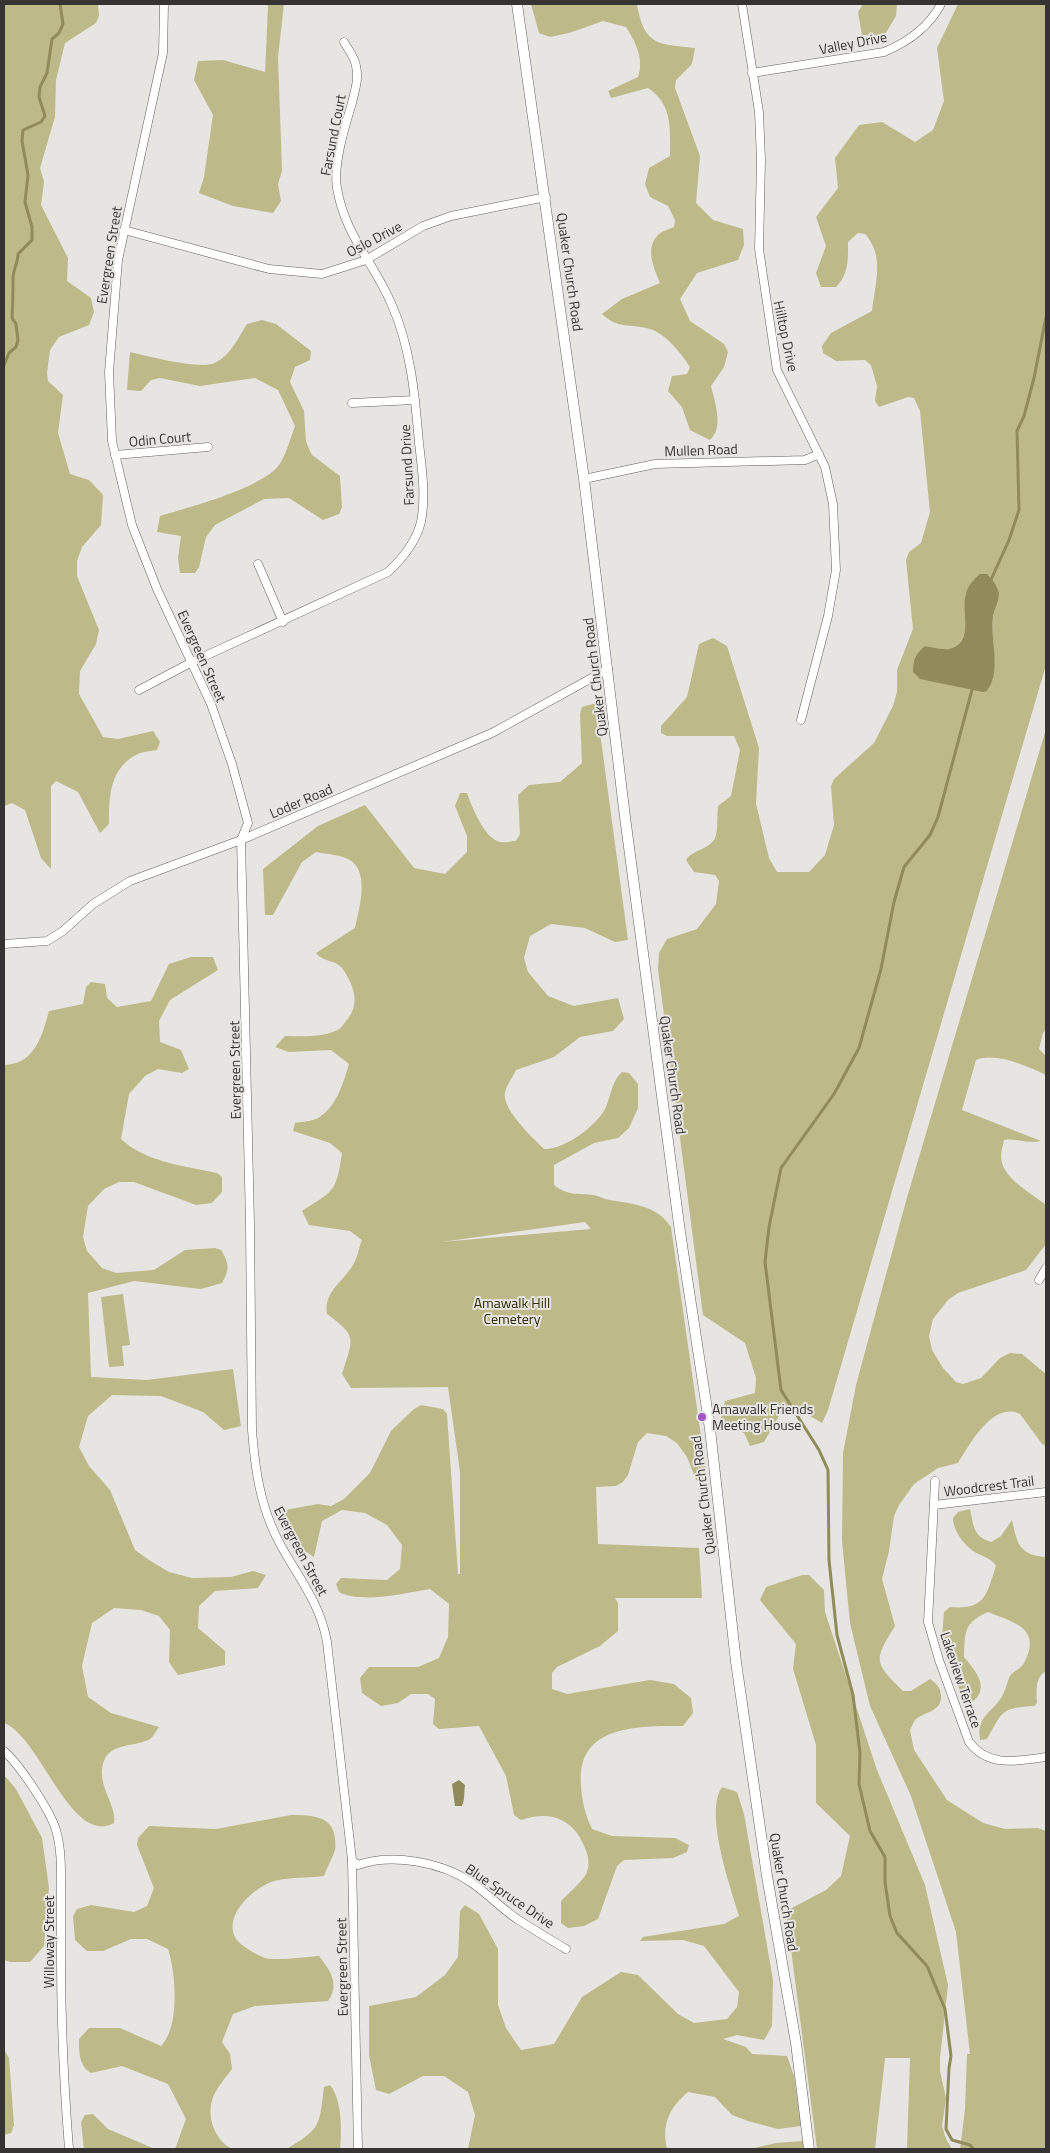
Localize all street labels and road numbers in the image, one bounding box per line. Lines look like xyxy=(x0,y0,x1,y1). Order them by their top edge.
street label: Valley Drive xyxy=(817,26,889,59)
street label: Farsund Court xyxy=(314,92,351,178)
street label: Evergreen Street xyxy=(90,204,127,305)
street label: Quaker Church Road xyxy=(552,211,589,333)
street label: Oslo Drive xyxy=(342,215,405,262)
street label: Hilltop Drive xyxy=(769,298,804,373)
street label: Farsund Drive xyxy=(394,424,419,506)
street label: Odin Court xyxy=(128,425,192,452)
street label: Mullen Road xyxy=(664,438,738,461)
street label: Evergreen Street xyxy=(173,606,232,705)
street label: Quaker Church Road xyxy=(577,616,612,738)
street label: Loder Road xyxy=(266,778,336,823)
street label: Quaker Church Road xyxy=(655,1014,692,1136)
street label: Evergreen Street xyxy=(223,1020,246,1120)
street label: Quaker Church Road xyxy=(685,1434,720,1556)
street label: Woodcrest Trail xyxy=(942,1470,1035,1501)
street label: Evergreen Street xyxy=(269,1502,334,1599)
street label: Lakeview Terrace xyxy=(935,1629,988,1731)
street label: Quaker Church Road xyxy=(765,1831,804,1953)
street label: Blue Spruce Drive xyxy=(462,1858,559,1933)
street label: Willoway Street xyxy=(38,1896,59,1988)
street label: Evergreen Street xyxy=(330,1917,353,2017)

